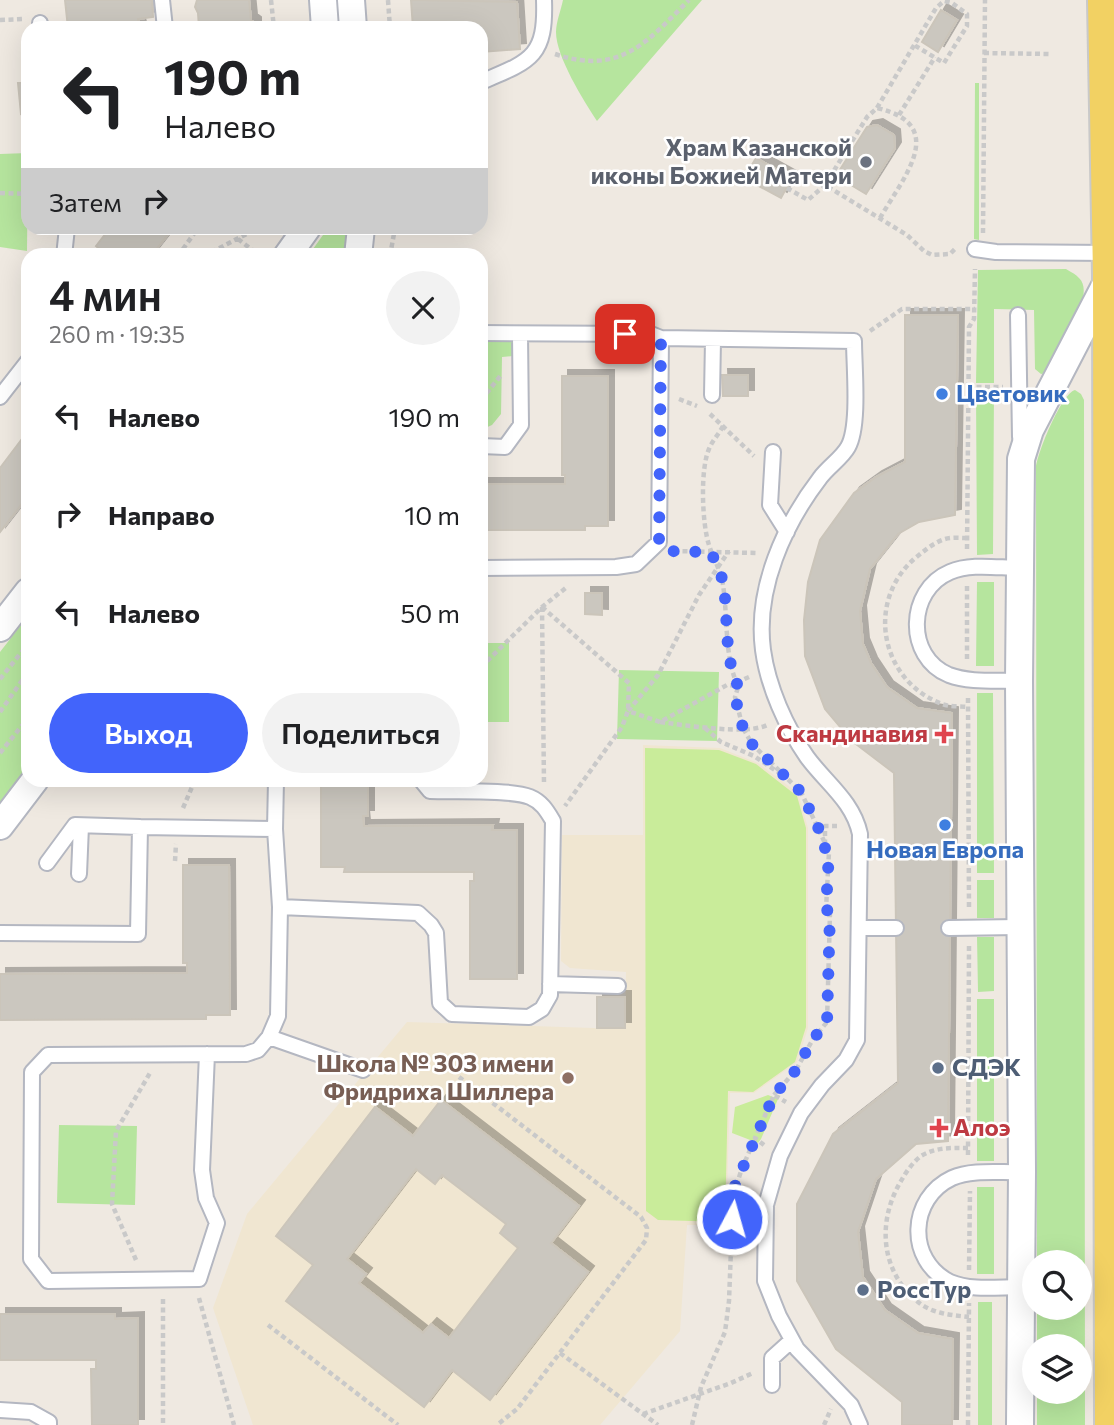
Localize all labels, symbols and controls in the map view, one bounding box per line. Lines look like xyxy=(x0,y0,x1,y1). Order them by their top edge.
text: 190 m xyxy=(164,45,301,105)
icon: left xyxy=(49,49,140,140)
text: Налево xyxy=(164,105,276,145)
place label: Храм Казанской иконы Божией Матери xyxy=(591,132,852,189)
marker: Храм Казанской иконы Божией Матери xyxy=(858,154,874,170)
icon: right xyxy=(136,182,174,220)
text: Затем xyxy=(49,186,122,217)
text: 4 мин xyxy=(49,268,162,320)
button: close xyxy=(386,271,460,345)
pin xyxy=(595,304,655,364)
icon: arrive xyxy=(606,315,644,353)
text: 260 m · 19:35 xyxy=(49,320,185,348)
place label: Цветовик xyxy=(956,378,1067,407)
marker: Цветовик xyxy=(934,386,950,402)
icon: left xyxy=(49,397,87,435)
text: Налево xyxy=(108,401,200,432)
text: 190 m xyxy=(388,401,460,432)
icon: right xyxy=(49,495,87,533)
text: Направо xyxy=(108,499,215,530)
text: 10 m xyxy=(404,499,460,530)
icon: left xyxy=(49,593,87,631)
text: Налево xyxy=(108,597,200,628)
text: 50 m xyxy=(400,597,460,628)
button: Выход xyxy=(49,693,248,773)
button: Поделиться xyxy=(262,693,460,773)
place label: Скандинавия xyxy=(776,718,928,747)
marker: Скандинавия xyxy=(934,724,954,744)
marker: Новая Европа xyxy=(937,817,953,833)
place label: Новая Европа xyxy=(866,834,1024,863)
place label: Школа № 303 имени Фридриха Шиллера xyxy=(316,1048,554,1105)
place label: СДЭК xyxy=(952,1052,1021,1081)
marker: СДЭК xyxy=(930,1060,946,1076)
marker: Школа № 303 имени Фридриха Шиллера xyxy=(560,1070,576,1086)
place label: Алоэ xyxy=(953,1112,1011,1141)
marker: Алоэ xyxy=(931,1120,947,1136)
position arrow xyxy=(695,1182,769,1256)
map controls xyxy=(1022,1250,1092,1404)
button: search xyxy=(1022,1250,1092,1320)
place label: РоссТур xyxy=(877,1274,971,1303)
marker: РоссТур xyxy=(855,1282,871,1298)
button: layers xyxy=(1022,1334,1092,1404)

